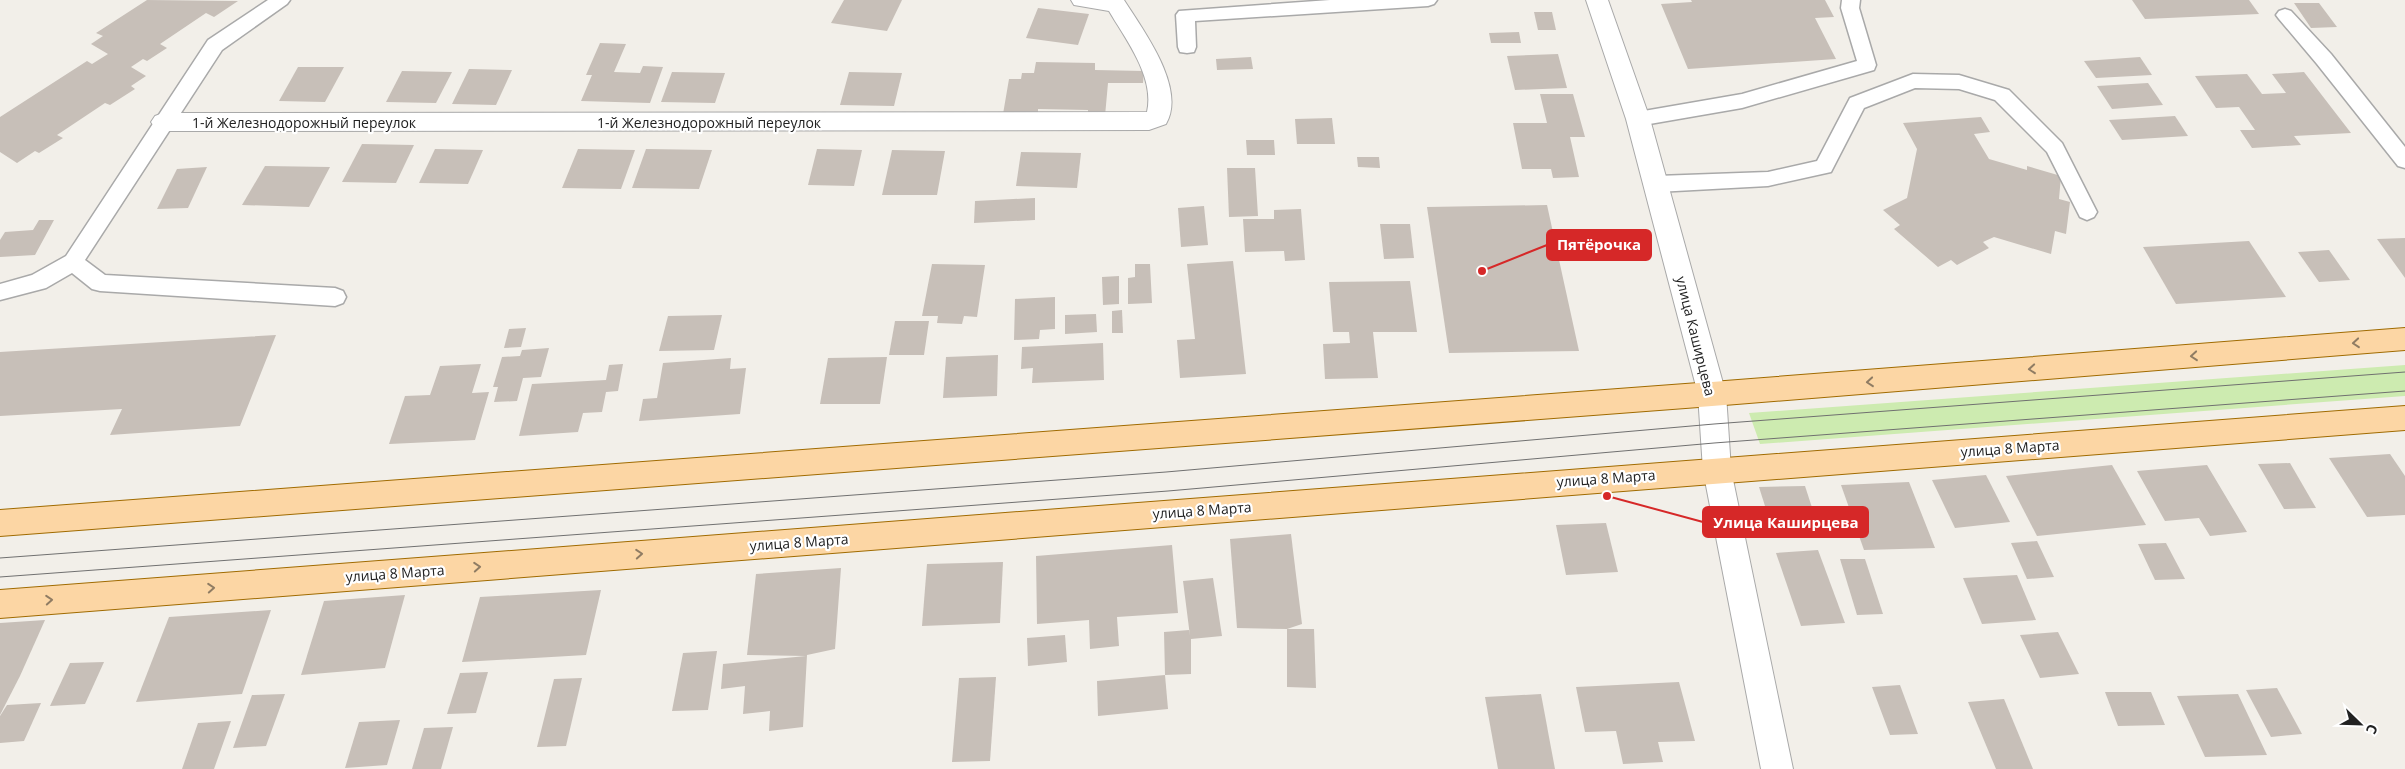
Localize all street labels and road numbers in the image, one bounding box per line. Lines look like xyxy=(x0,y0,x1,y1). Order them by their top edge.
street label: 1-й Железнодорожный переулок xyxy=(192,113,417,132)
street label: 1-й Железнодорожный переулок xyxy=(597,113,822,132)
street label: улица Каширцева xyxy=(1672,274,1720,398)
street label: улица 8 Марта xyxy=(1960,435,2060,461)
street label: улица 8 Марта xyxy=(1556,465,1656,491)
street label: улица 8 Марта xyxy=(1152,497,1252,523)
street label: улица 8 Марта xyxy=(749,529,849,555)
street label: улица 8 Марта xyxy=(345,560,445,586)

